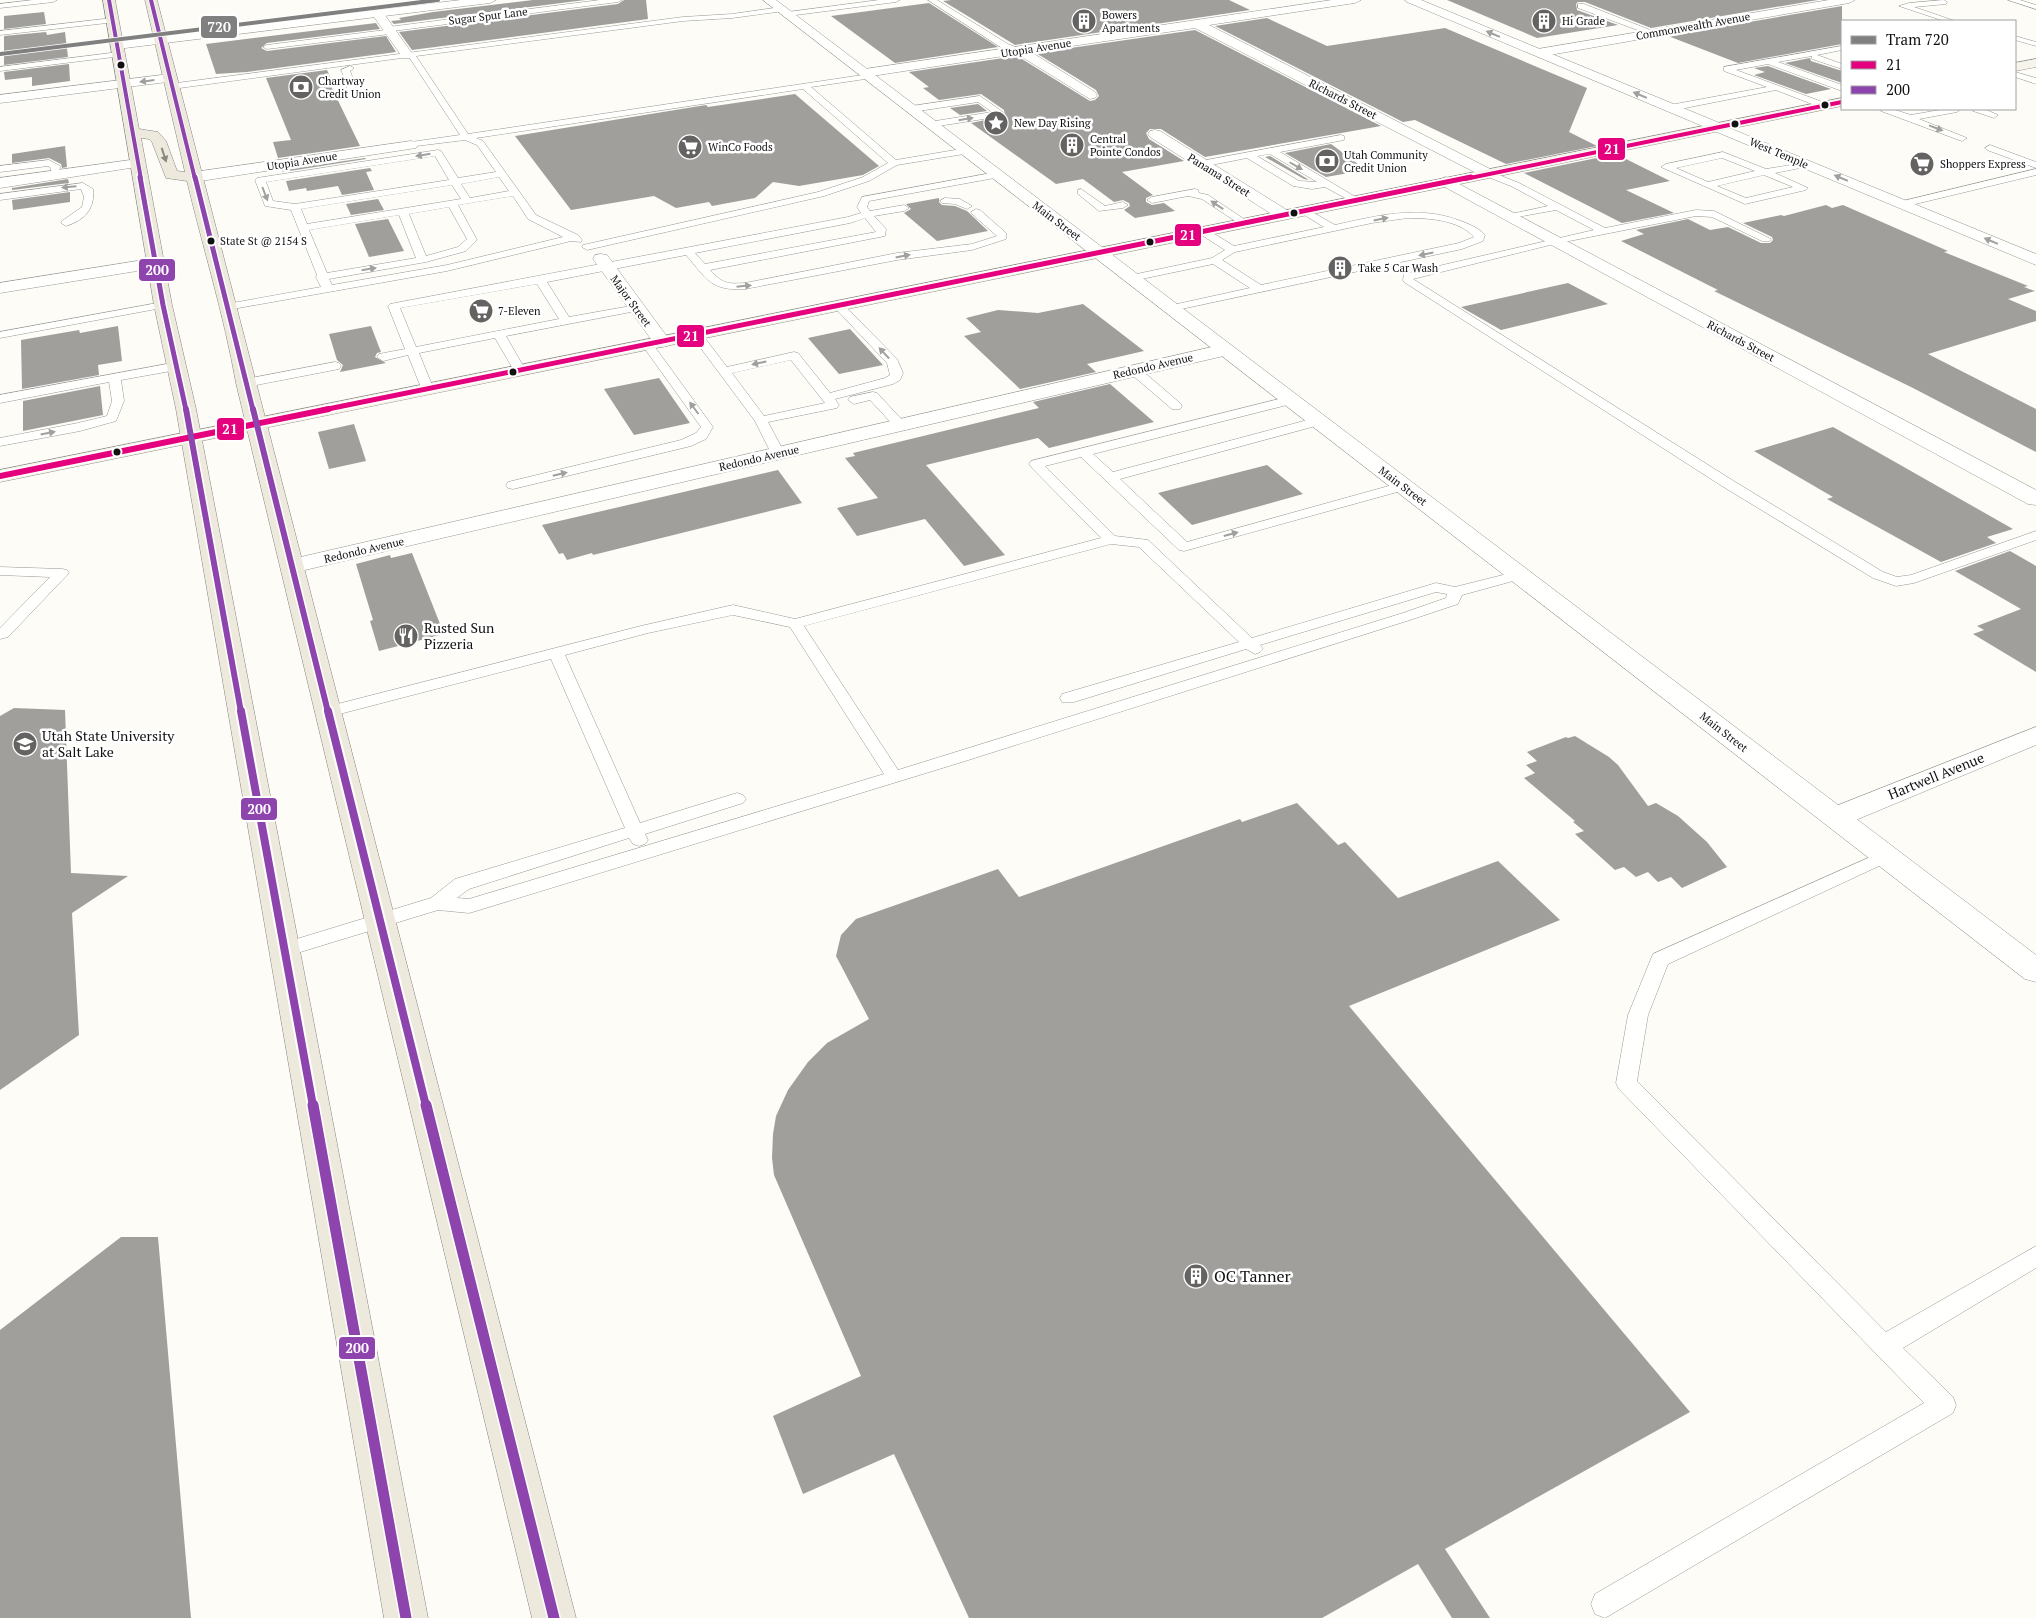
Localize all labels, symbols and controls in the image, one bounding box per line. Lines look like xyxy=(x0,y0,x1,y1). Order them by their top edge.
street label: Sugar Spur Lane xyxy=(448,4,529,28)
building icon: Bowers Apartments xyxy=(1071,8,1097,34)
place label: Bowers Apartments xyxy=(1102,8,1160,35)
building icon: Hi Grade xyxy=(1531,8,1557,34)
street label: Commonwealth Avenue xyxy=(1635,9,1752,43)
place label: Hi Grade xyxy=(1562,14,1605,28)
line badge: 720 xyxy=(200,15,238,39)
text: 720 xyxy=(207,17,231,36)
legend xyxy=(1841,20,2016,110)
text: Tram 720 xyxy=(1886,29,1949,49)
one-way arrow xyxy=(1485,30,1500,38)
street label: Utopia Avenue xyxy=(1000,35,1073,60)
text: 21 xyxy=(1886,54,1902,74)
unlabelled marker xyxy=(116,60,126,70)
bank icon: Chartway Credit Union xyxy=(288,74,314,100)
place label: Chartway Credit Union xyxy=(318,74,381,101)
street label: Richards Street xyxy=(1307,76,1379,122)
one-way arrow xyxy=(139,77,155,85)
text: 200 xyxy=(1886,79,1910,99)
one-way arrow xyxy=(1633,91,1647,99)
unlabelled marker xyxy=(1820,100,1830,110)
place icon: New Day Rising xyxy=(983,110,1009,136)
one-way arrow xyxy=(958,115,974,123)
place label: New Day Rising xyxy=(1014,116,1091,130)
unlabelled marker xyxy=(1730,119,1740,129)
one-way arrow xyxy=(1929,124,1944,132)
building icon: Central Pointe Condos xyxy=(1059,132,1085,158)
place label: Central Pointe Condos xyxy=(1090,132,1161,159)
supermarket icon: WinCo Foods xyxy=(677,134,703,160)
street label: West Temple xyxy=(1747,134,1811,172)
line badge: 21 xyxy=(1597,137,1626,161)
text: 21 xyxy=(1604,139,1620,158)
place label: WinCo Foods xyxy=(708,140,773,154)
one-way arrow xyxy=(160,148,168,163)
street label: Utopia Avenue xyxy=(266,148,339,173)
bank icon: Utah Community Credit Union xyxy=(1314,148,1340,174)
place label: Utah Community Credit Union xyxy=(1344,148,1428,175)
street label: Panama Street xyxy=(1185,150,1253,200)
supermarket icon: Shoppers Express xyxy=(1909,151,1935,177)
one-way arrow xyxy=(415,152,431,160)
place label: Shoppers Express xyxy=(1940,157,2026,171)
one-way arrow xyxy=(1290,161,1303,170)
one-way arrow xyxy=(1834,174,1848,182)
one-way arrow xyxy=(61,183,77,191)
one-way arrow xyxy=(262,187,269,202)
street label: Main Street xyxy=(1030,198,1084,244)
one-way arrow xyxy=(1210,201,1224,210)
unlabelled marker xyxy=(1289,208,1299,218)
one-way arrow xyxy=(1374,215,1389,223)
line badge: 21 xyxy=(1174,223,1202,247)
text: 21 xyxy=(1180,225,1196,244)
place label: State St @ 2154 S xyxy=(220,234,307,248)
marker: State St @ 2154 S xyxy=(206,236,216,246)
unlabelled marker xyxy=(1145,237,1155,247)
one-way arrow xyxy=(1984,237,1998,245)
one-way arrow xyxy=(1418,250,1434,258)
one-way arrow xyxy=(896,251,912,259)
building icon: Take 5 Car Wash xyxy=(1327,255,1353,281)
line badge: 200 xyxy=(138,258,176,282)
text: 200 xyxy=(145,260,169,279)
place label: Take 5 Car Wash xyxy=(1358,261,1439,275)
one-way arrow xyxy=(362,265,378,273)
street label: Major Street xyxy=(608,272,654,330)
one-way arrow xyxy=(736,282,752,290)
supermarket icon: 7-Eleven xyxy=(468,298,494,324)
place label: 7-Eleven xyxy=(498,304,541,318)
street label: Richards Street xyxy=(1705,317,1777,365)
line badge: 21 xyxy=(676,324,705,348)
text: 21 xyxy=(683,326,699,345)
one-way arrow xyxy=(878,347,890,359)
street label: Redondo Avenue xyxy=(1112,350,1195,382)
one-way arrow xyxy=(750,360,766,368)
unlabelled marker xyxy=(508,367,518,377)
one-way arrow xyxy=(689,401,699,415)
line badge: 21 xyxy=(216,417,245,441)
text: 21 xyxy=(222,419,238,438)
one-way arrow xyxy=(40,429,55,437)
street label: Redondo Avenue xyxy=(718,442,801,474)
unlabelled marker xyxy=(112,447,122,457)
street label: Main Street xyxy=(1376,463,1430,509)
one-way arrow xyxy=(553,470,568,478)
one-way arrow xyxy=(1223,529,1238,537)
street label: Redondo Avenue xyxy=(323,534,406,566)
place label: Rusted Sun Pizzeria xyxy=(424,618,495,653)
restaurant icon: Rusted Sun Pizzeria xyxy=(393,623,419,649)
street label: Main Street xyxy=(1697,709,1751,755)
place label: Utah State University at Salt Lake xyxy=(42,726,175,761)
school or university icon: Utah State University at Salt Lake xyxy=(12,731,38,757)
street label: Hartwell Avenue xyxy=(1885,748,1987,804)
line badge: 200 xyxy=(240,797,278,821)
text: 200 xyxy=(247,799,271,818)
building icon: OC Tanner xyxy=(1183,1263,1209,1289)
place label: OC Tanner xyxy=(1214,1265,1292,1287)
line badge: 200 xyxy=(338,1336,376,1360)
text: 200 xyxy=(345,1338,369,1357)

